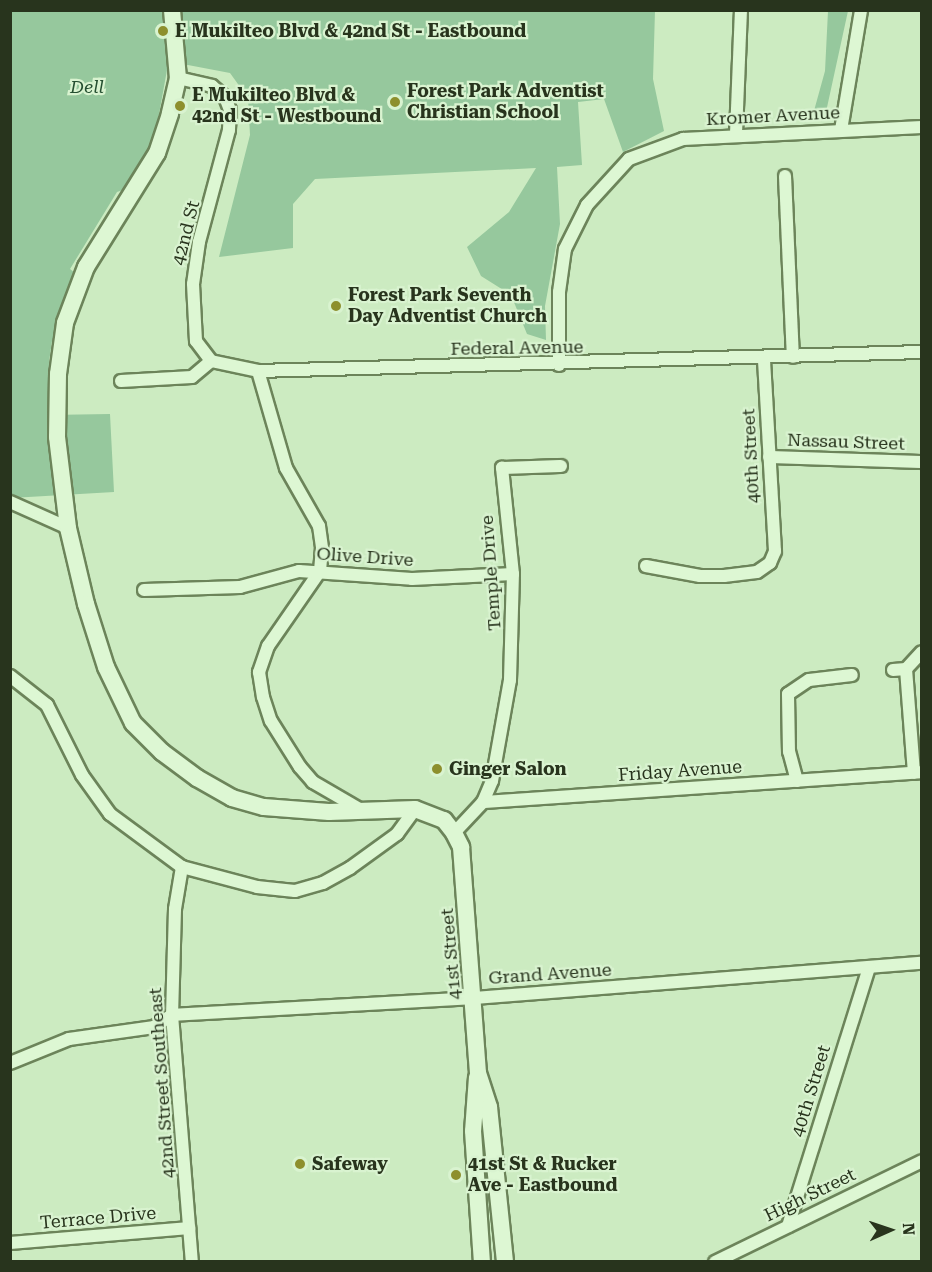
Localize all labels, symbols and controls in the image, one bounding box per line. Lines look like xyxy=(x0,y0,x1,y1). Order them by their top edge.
place label: E Mukilteo Blvd & 42nd St - Eastbound xyxy=(175,20,526,42)
marker: E Mukilteo Blvd & 42nd St - Eastbound xyxy=(156,24,170,38)
park label: Dell xyxy=(70,76,104,98)
place label: Forest Park Adventist Christian School xyxy=(407,81,604,124)
place label: E Mukilteo Blvd & 42nd St - Westbound xyxy=(192,85,381,128)
marker: Forest Park Adventist Christian School xyxy=(388,95,402,109)
marker: E Mukilteo Blvd & 42nd St - Westbound xyxy=(173,99,187,113)
street label: Kromer Avenue xyxy=(705,102,841,130)
street label: 42nd St xyxy=(168,199,204,267)
place label: Forest Park Seventh Day Adventist Church xyxy=(348,285,547,328)
marker: Forest Park Seventh Day Adventist Church xyxy=(329,299,343,313)
street label: Federal Avenue xyxy=(450,336,584,360)
street label: 40th Street xyxy=(738,408,764,504)
street label: Nassau Street xyxy=(787,429,905,455)
street label: Temple Drive xyxy=(476,514,506,632)
street label: Olive Drive xyxy=(316,543,414,571)
street label: Friday Avenue xyxy=(617,756,743,786)
place label: Ginger Salon xyxy=(449,758,567,780)
marker: Ginger Salon xyxy=(430,762,444,776)
street label: 41st Street xyxy=(436,907,466,1001)
street label: Grand Avenue xyxy=(488,959,612,989)
street label: 42nd Street Southeast xyxy=(145,987,179,1179)
street label: 40th Street xyxy=(787,1043,835,1139)
place label: Safeway xyxy=(312,1153,388,1175)
place label: 41st St & Rucker Ave - Eastbound xyxy=(468,1154,617,1196)
marker: Safeway xyxy=(293,1157,307,1171)
street label: High Street xyxy=(761,1164,859,1226)
marker: 41st St & Rucker Ave - Eastbound xyxy=(449,1168,463,1182)
north arrow xyxy=(860,1200,920,1260)
street label: Terrace Drive xyxy=(39,1202,157,1234)
text: N xyxy=(899,1222,918,1236)

